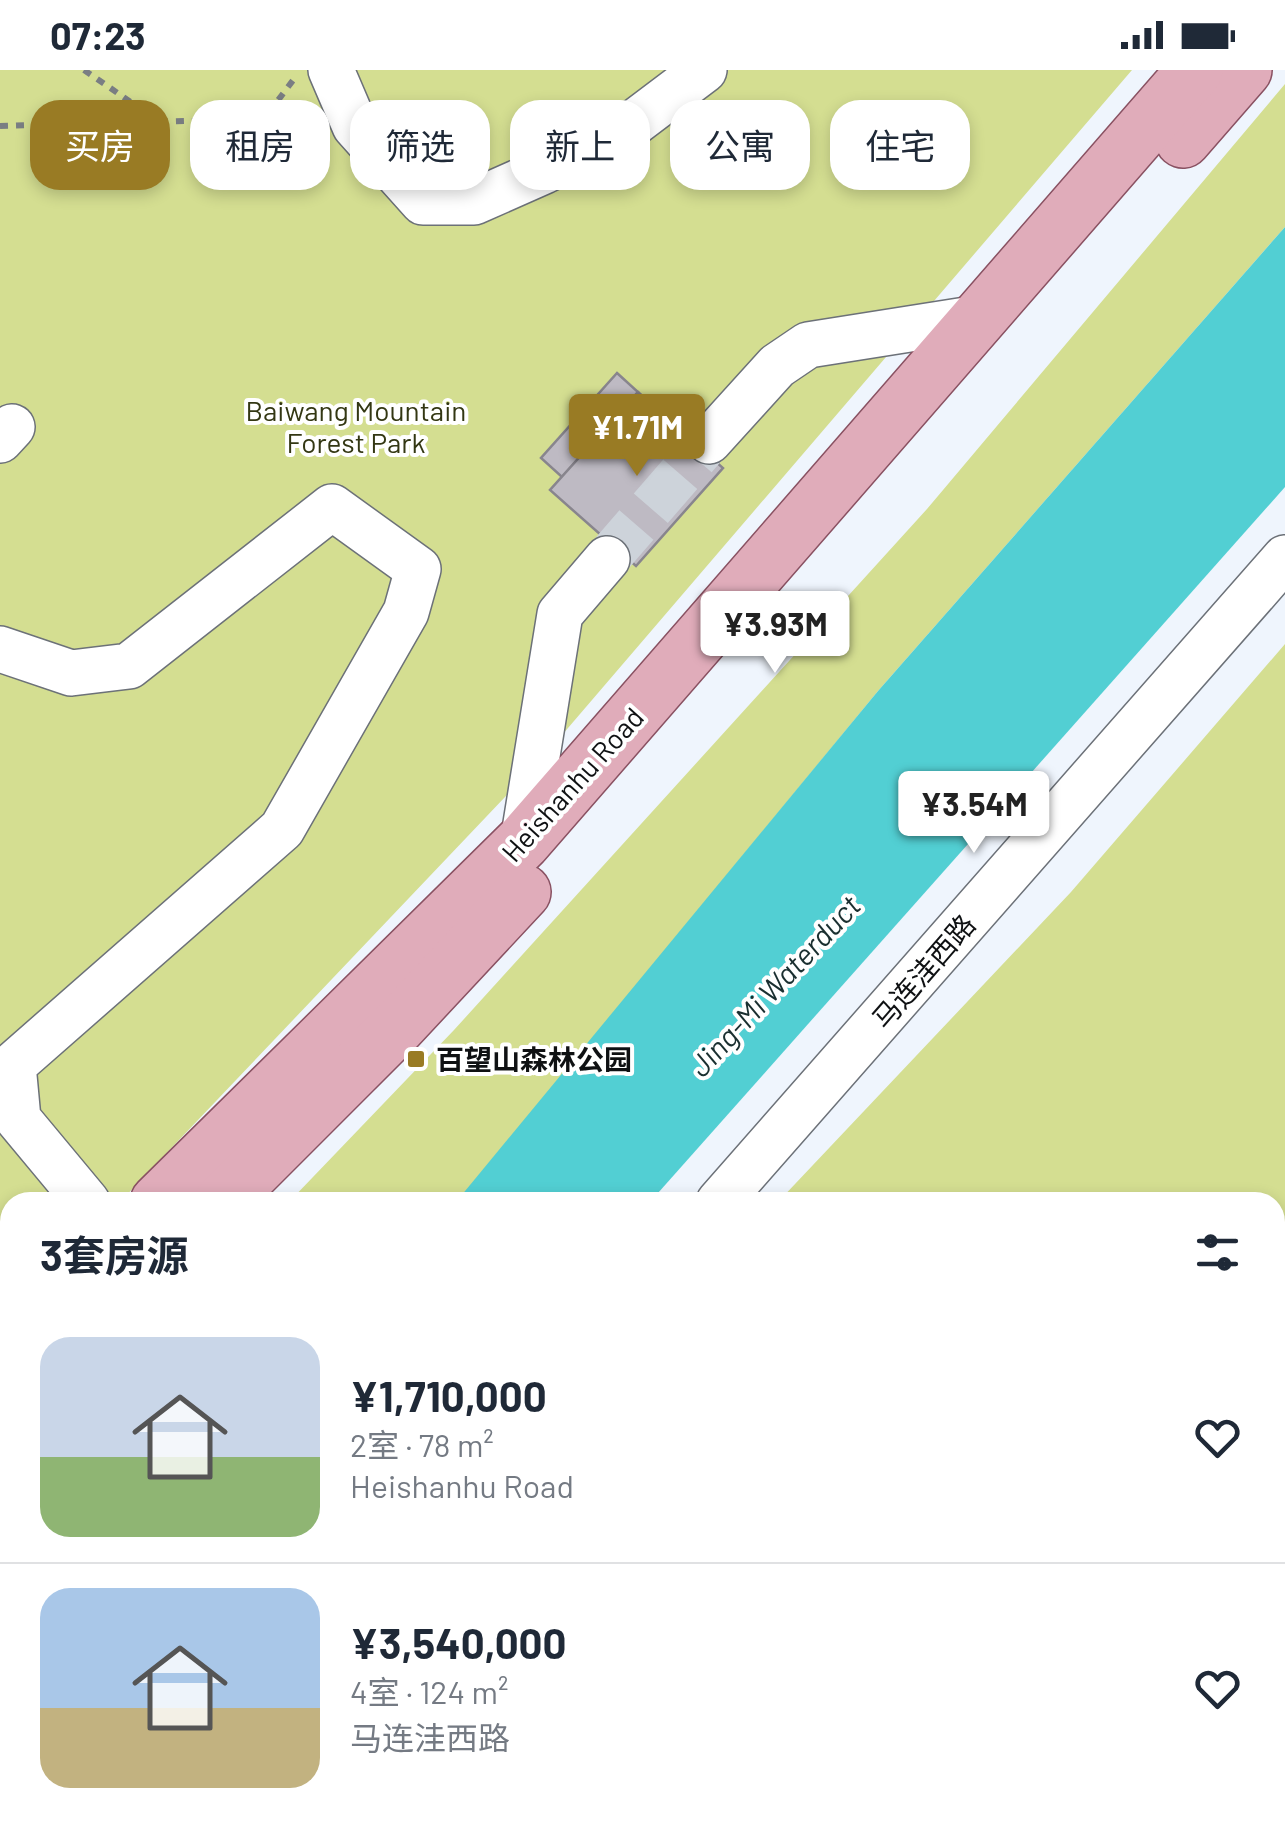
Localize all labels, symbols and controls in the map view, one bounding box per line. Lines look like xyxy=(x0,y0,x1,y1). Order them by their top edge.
text: 07:23 xyxy=(50,12,146,58)
chip: 买房 xyxy=(30,100,170,190)
chip: 租房 xyxy=(190,100,330,190)
chip: 筛选 xyxy=(350,100,490,190)
chip: 新上 xyxy=(510,100,650,190)
chip: 公寓 xyxy=(670,100,810,190)
chip: 住宅 xyxy=(830,100,970,190)
park label: Baiwang Mountain Forest Park xyxy=(246,393,466,459)
pin: ¥1.71M xyxy=(556,394,718,479)
text: ¥1.71M xyxy=(591,407,683,445)
pin: ¥3.93M xyxy=(694,591,856,676)
text: ¥3.93M xyxy=(722,604,828,642)
street label: Heishanhu Road xyxy=(494,700,650,868)
pin: ¥3.54M xyxy=(893,771,1055,856)
text: ¥3.54M xyxy=(920,784,1028,822)
water label: Jing-Mi Waterduct xyxy=(681,887,867,1083)
street label: 马连洼西路 xyxy=(864,907,982,1035)
place label: 百望山森林公园 xyxy=(436,1042,632,1076)
marker: 百望山森林公园 xyxy=(405,1048,427,1070)
icon: filters xyxy=(1190,1225,1245,1280)
text: 3套房源 xyxy=(40,1229,189,1279)
text: ¥1,710,000 xyxy=(350,1370,547,1420)
icon: home xyxy=(120,1377,240,1497)
icon: heart xyxy=(1190,1410,1245,1465)
text: 2室 · 78 m² xyxy=(350,1425,494,1463)
text: Heishanhu Road xyxy=(350,1466,574,1504)
text: ¥3,540,000 xyxy=(350,1617,566,1667)
icon: home xyxy=(120,1628,240,1748)
icon: heart xyxy=(1190,1661,1245,1716)
text: 4室 · 124 m² xyxy=(350,1672,508,1710)
text: 马连洼西路 xyxy=(350,1718,510,1756)

